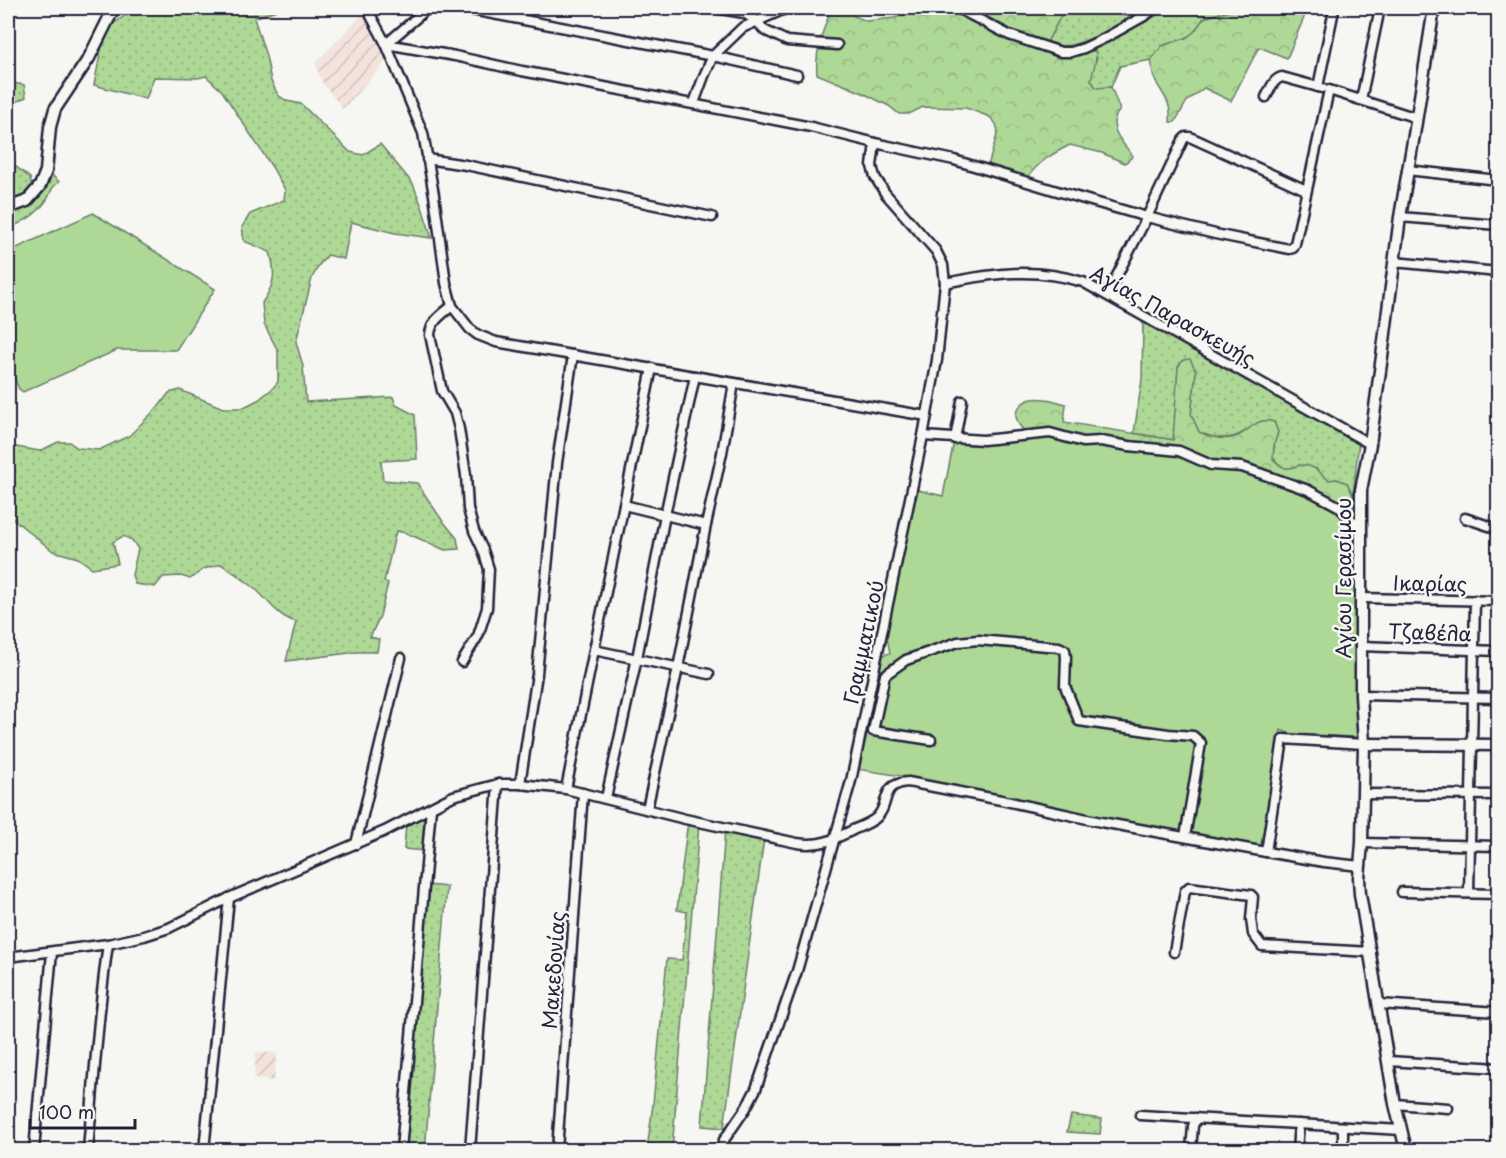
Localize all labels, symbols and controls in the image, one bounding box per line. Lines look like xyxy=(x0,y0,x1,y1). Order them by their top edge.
street label: Αγίας Παρασκευής xyxy=(1085,257,1261,373)
street label: Αγίου Γερασίμου xyxy=(1328,497,1358,659)
street label: Ικαρίας xyxy=(1393,567,1467,599)
street label: Γραμματικού xyxy=(835,577,891,707)
street label: Τζαβέλα xyxy=(1388,616,1472,648)
street label: Μακεδονίας xyxy=(534,910,572,1030)
scale bar xyxy=(30,1092,135,1130)
text: 100 m xyxy=(39,1098,94,1125)

